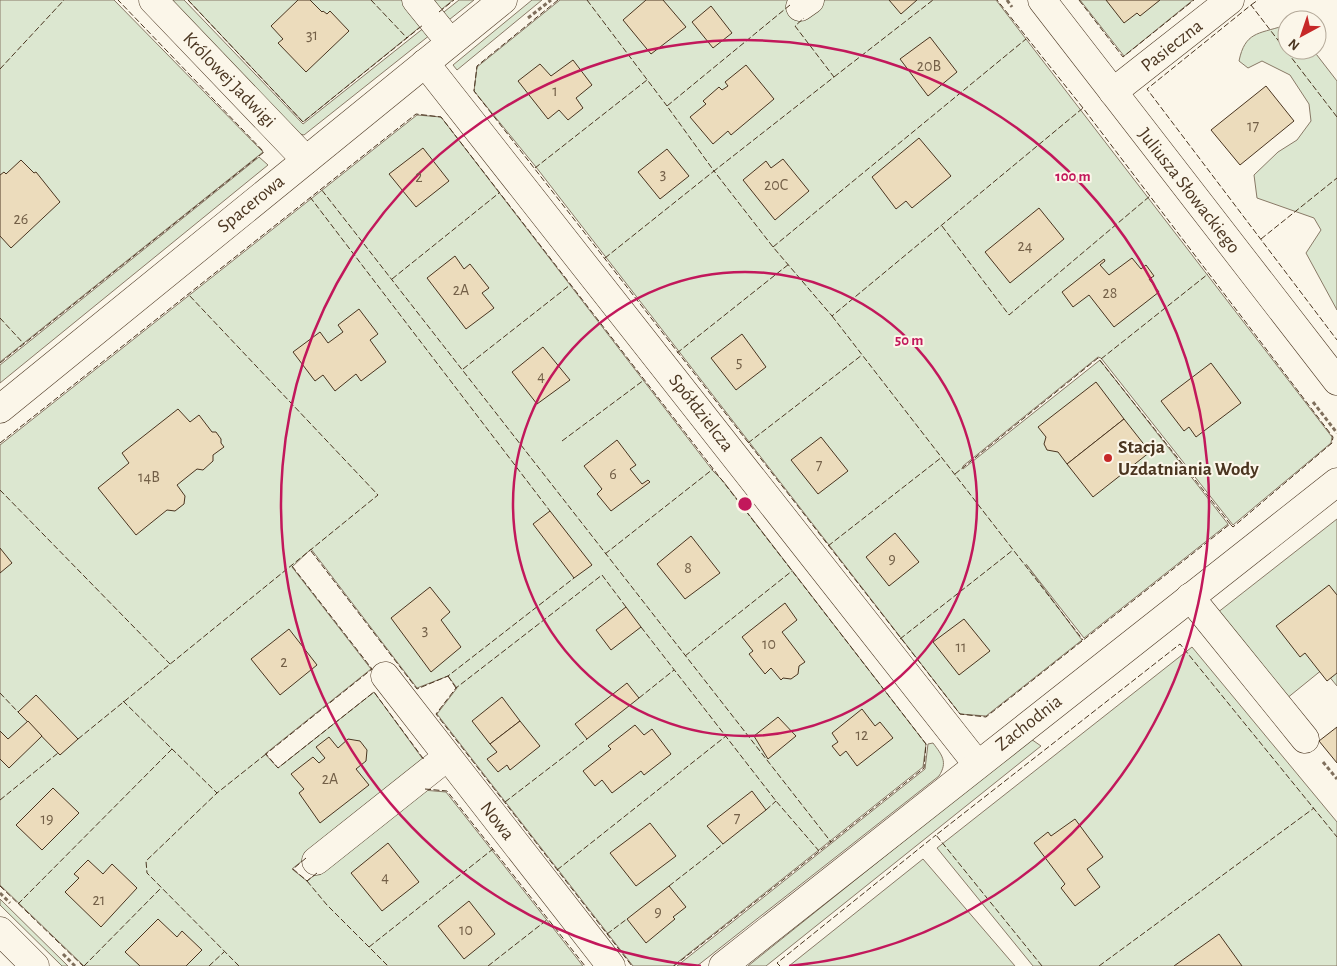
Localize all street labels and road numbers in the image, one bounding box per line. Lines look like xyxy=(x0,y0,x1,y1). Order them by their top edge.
street label: Pasieczna xyxy=(1138,16,1206,76)
street label: Królowej Jadwigi xyxy=(179,29,279,131)
street label: Juliusza Słowackiego xyxy=(1134,125,1244,257)
street label: Spacerowa xyxy=(214,171,288,237)
street label: Spółdzielcza xyxy=(665,371,737,455)
street label: Zachodnia xyxy=(992,691,1066,755)
street label: Nowa xyxy=(476,798,518,844)

